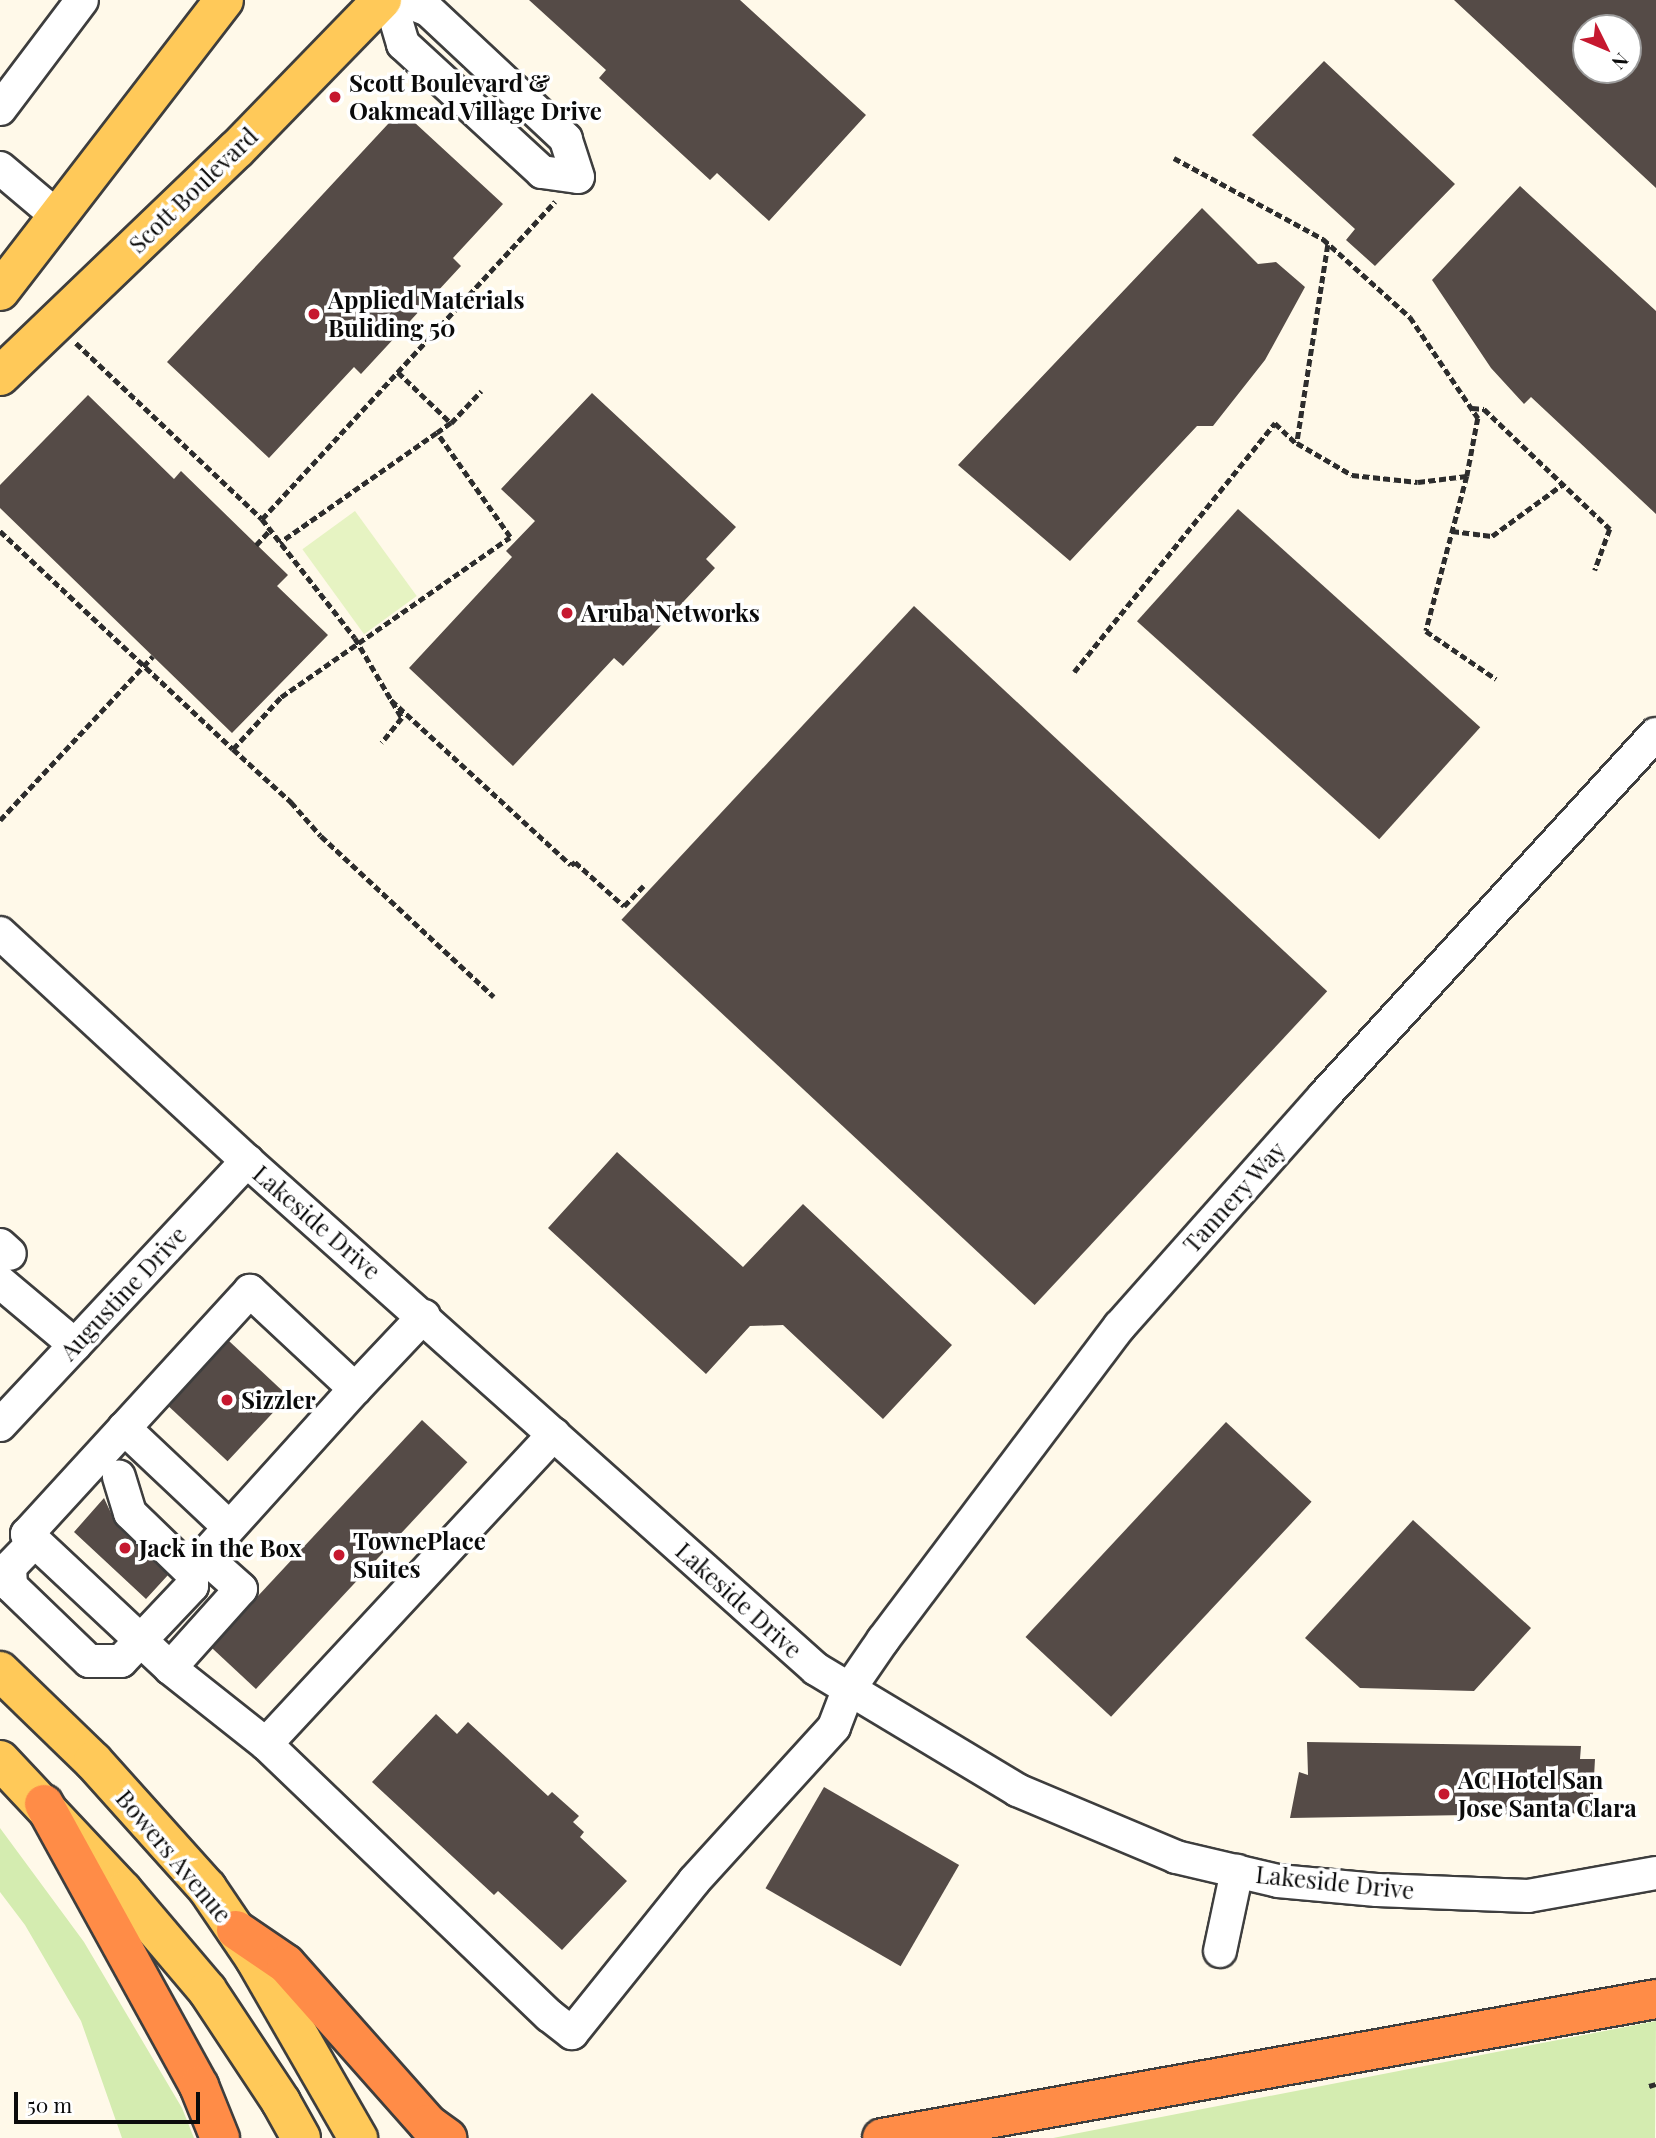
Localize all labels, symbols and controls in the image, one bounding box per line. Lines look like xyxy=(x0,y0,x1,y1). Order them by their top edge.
north arrow xyxy=(1572,14,1642,84)
text: N xyxy=(1607,48,1635,76)
place label: Scott Boulevard & Oakmead Village Drive xyxy=(349,69,603,125)
marker: Scott Boulevard & Oakmead Village Drive xyxy=(327,89,343,105)
street label: Scott Boulevard xyxy=(123,121,263,259)
place label: Applied Materials Buliding 50 xyxy=(328,286,524,342)
marker: Applied Materials Buliding 50 xyxy=(306,306,322,322)
place label: Aruba Networks xyxy=(581,599,760,627)
marker: Aruba Networks xyxy=(559,605,575,621)
street label: Tannery Way xyxy=(1176,1135,1292,1259)
street label: Lakeside Drive xyxy=(247,1159,387,1285)
street label: Augustine Drive xyxy=(54,1220,192,1366)
place label: Sizzler xyxy=(241,1386,316,1414)
marker: Sizzler xyxy=(219,1392,235,1408)
place label: TownePlace Suites xyxy=(353,1527,486,1583)
place label: Jack in the Box xyxy=(139,1534,302,1562)
street label: Lakeside Drive xyxy=(670,1536,808,1664)
marker: Jack in the Box xyxy=(117,1540,133,1556)
marker: TownePlace Suites xyxy=(331,1547,347,1563)
place label: AC Hotel San Jose Santa Clara xyxy=(1458,1766,1637,1822)
street label: Bowers Avenue xyxy=(110,1784,238,1928)
marker: AC Hotel San Jose Santa Clara xyxy=(1436,1786,1452,1802)
street label: Lakeside Drive xyxy=(1254,1859,1416,1905)
scale bar xyxy=(18,2078,203,2122)
text: 50 m xyxy=(27,2090,72,2118)

